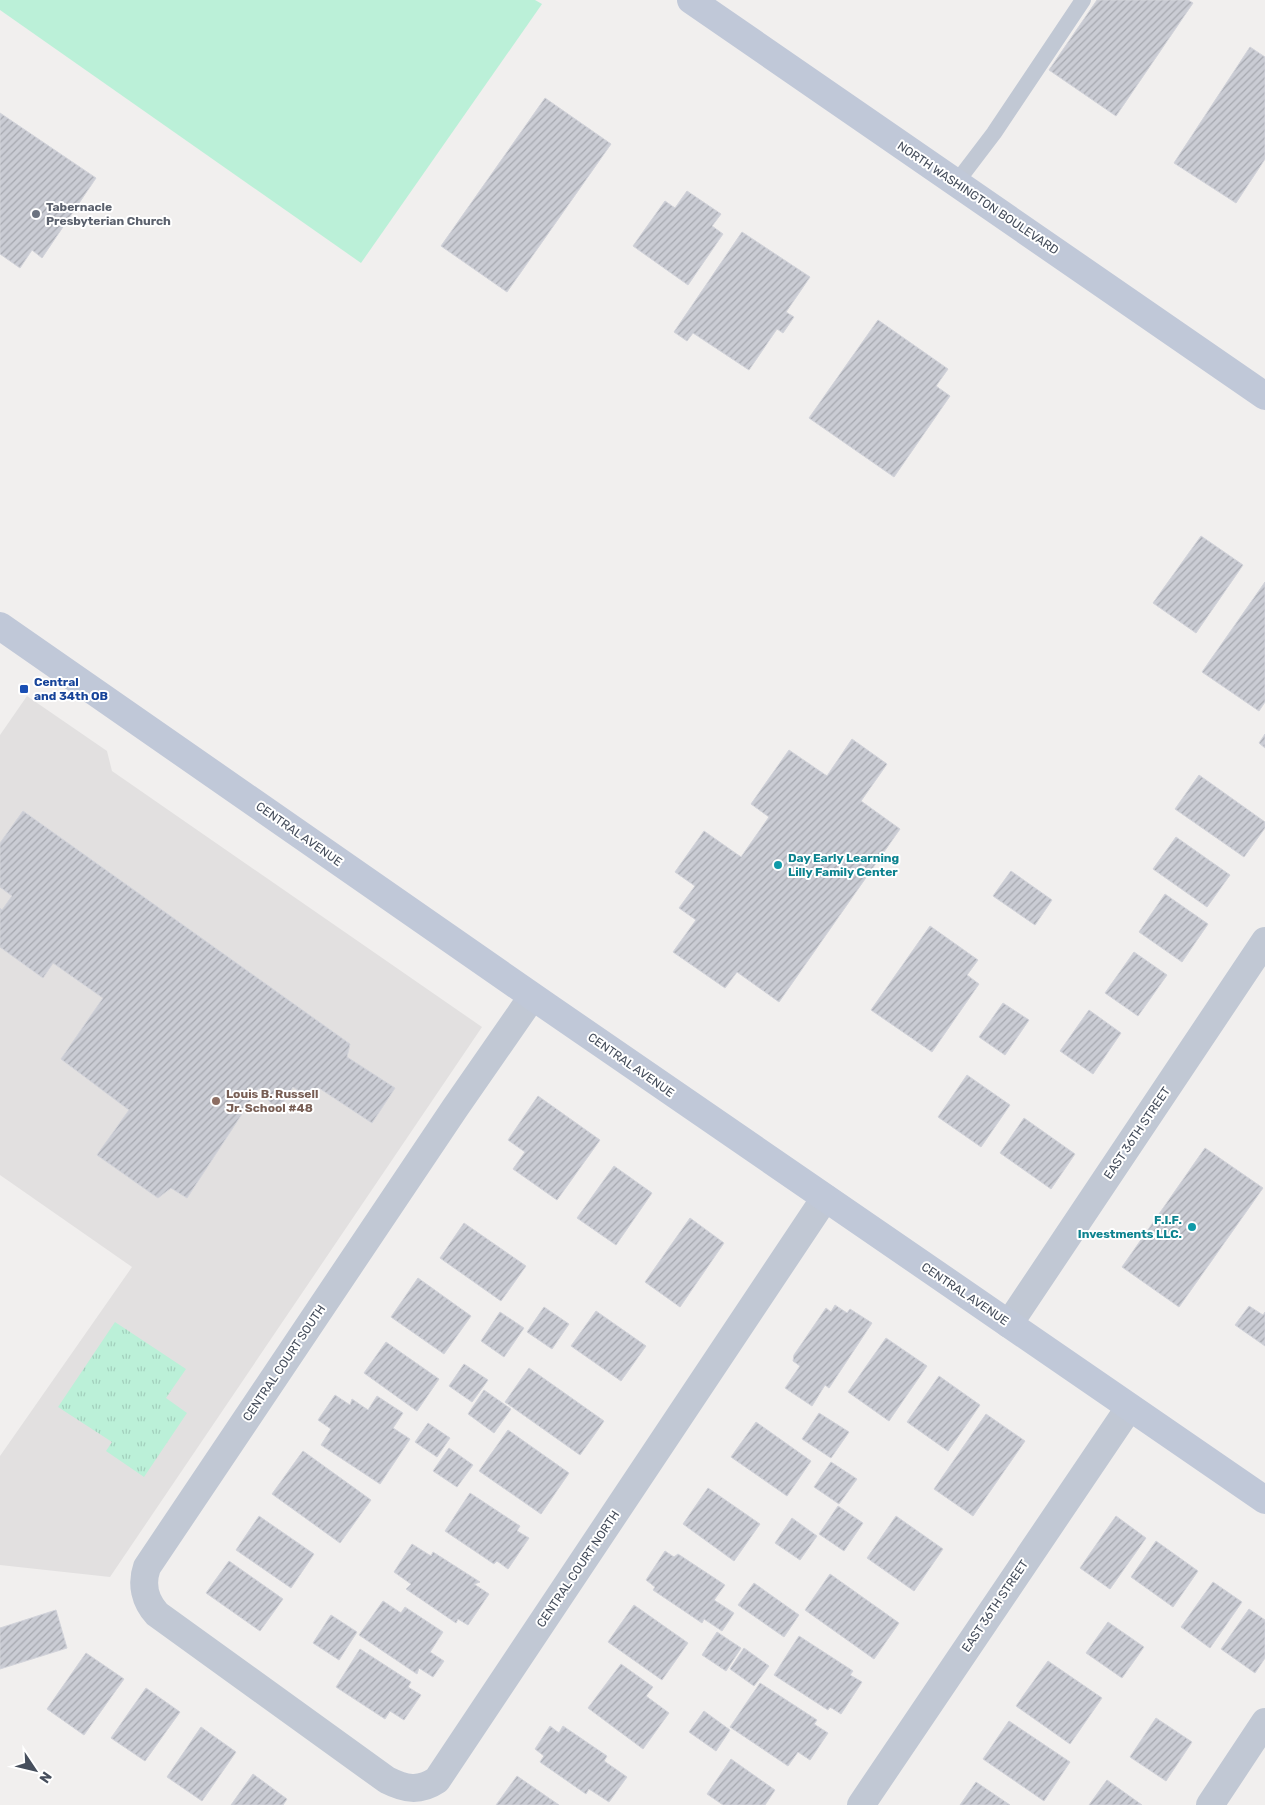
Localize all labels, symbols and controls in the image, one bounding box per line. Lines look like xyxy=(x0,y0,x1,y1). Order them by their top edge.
street label: NORTH WASHINGTON BOULEVARD xyxy=(895,139,1061,257)
place label: Tabernacle Presbyterian Church xyxy=(46,200,171,228)
marker: Tabernacle Presbyterian Church xyxy=(30,208,42,220)
place label: Central and 34th OB xyxy=(34,675,108,703)
marker: Central and 34th OB xyxy=(18,683,30,695)
street label: CENTRAL AVENUE xyxy=(253,799,345,869)
place label: Day Early Learning Lilly Family Center xyxy=(788,851,899,879)
marker: Day Early Learning Lilly Family Center xyxy=(772,859,784,871)
street label: CENTRAL AVENUE xyxy=(585,1030,677,1100)
street label: EAST 36TH STREET xyxy=(1101,1084,1173,1182)
place label: Louis B. Russell Jr. School #48 xyxy=(226,1087,318,1115)
marker: Louis B. Russell Jr. School #48 xyxy=(210,1095,222,1107)
place label: F.I.F. Investments LLC. xyxy=(1078,1213,1182,1241)
marker: F.I.F. Investments LLC. xyxy=(1186,1221,1198,1233)
street label: CENTRAL AVENUE xyxy=(919,1260,1011,1328)
street label: CENTRAL COURT SOUTH xyxy=(240,1302,328,1424)
street label: CENTRAL COURT NORTH xyxy=(534,1508,622,1630)
street label: EAST 36TH STREET xyxy=(959,1557,1031,1655)
north arrow xyxy=(10,1745,60,1795)
text: N xyxy=(35,1768,55,1786)

